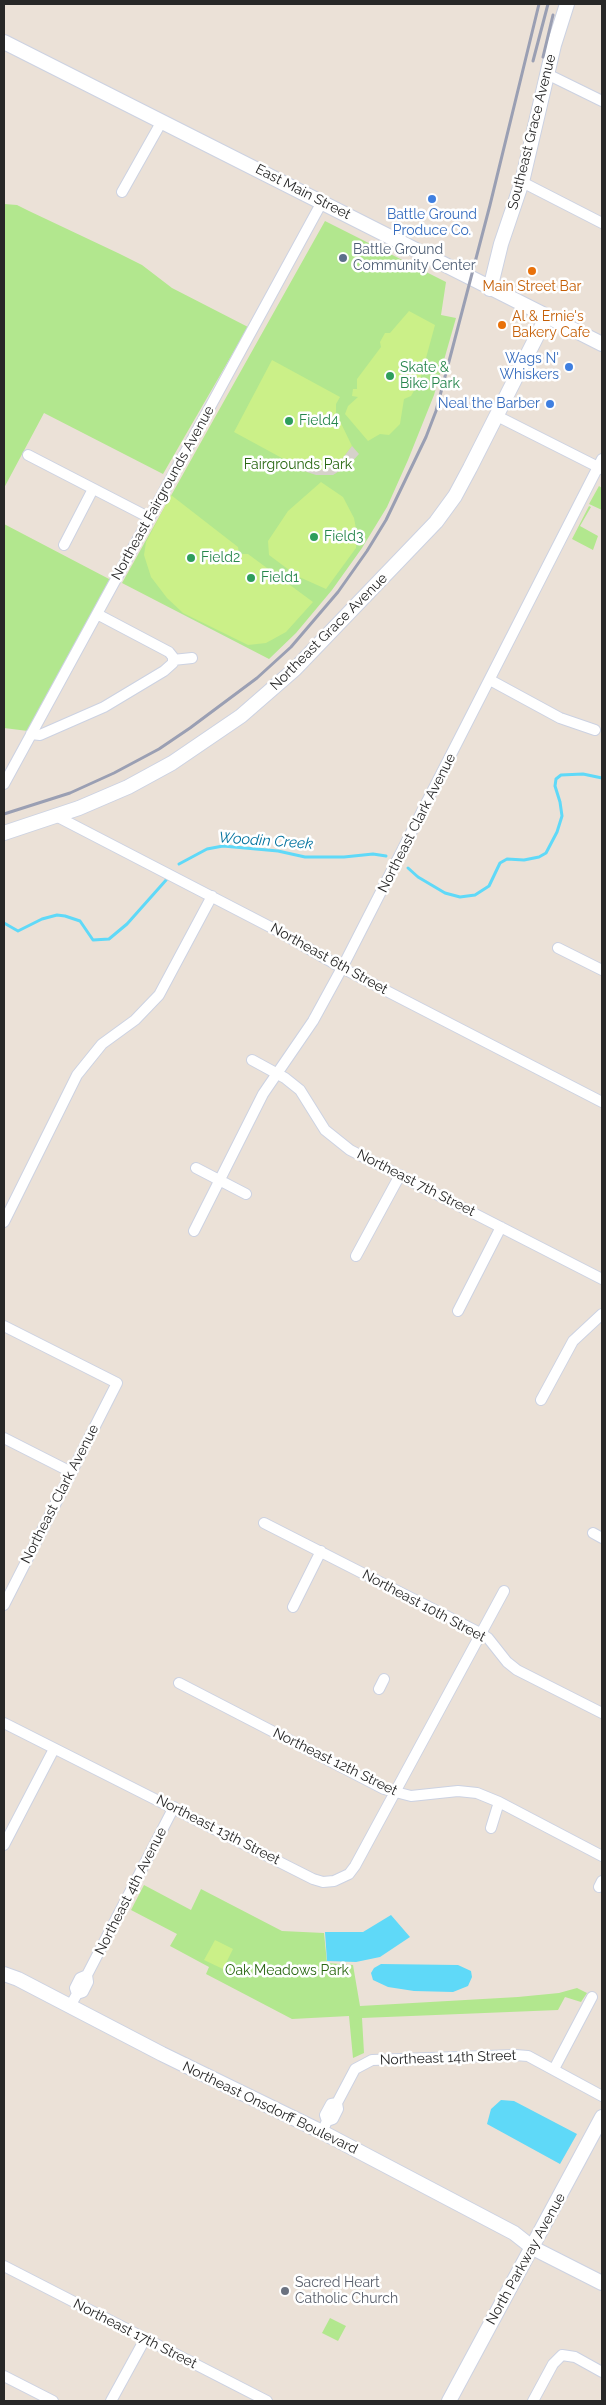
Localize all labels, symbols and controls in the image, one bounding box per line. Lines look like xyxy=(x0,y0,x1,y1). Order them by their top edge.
street label: Southeast Grace Avenue xyxy=(505,52,559,212)
street label: East Main Street xyxy=(253,161,353,223)
marker: Battle Ground Produce Co. xyxy=(426,193,438,205)
place label: Battle Ground Produce Co. xyxy=(387,207,477,240)
place label: Battle Ground Community Center xyxy=(353,242,476,274)
marker: Battle Ground Community Center xyxy=(337,252,349,264)
marker: Main Street Bar xyxy=(526,265,538,277)
place label: Main Street Bar xyxy=(483,279,581,295)
place label: Al & Ernie's Bakery Cafe xyxy=(512,309,590,342)
marker: Al & Ernie's Bakery Cafe xyxy=(496,319,508,331)
place label: Wags N' Whiskers xyxy=(499,351,559,384)
place label: Skate & Bike Park xyxy=(400,360,460,392)
marker: Wags N' Whiskers xyxy=(563,361,575,373)
marker: Skate & Bike Park xyxy=(384,370,396,382)
place label: Neal the Barber xyxy=(438,396,540,412)
marker: Neal the Barber xyxy=(544,398,556,410)
street label: Northeast Fairgrounds Avenue xyxy=(108,403,218,583)
place label: Field4 xyxy=(299,413,339,429)
marker: Field4 xyxy=(283,415,295,427)
park label: Fairgrounds Park xyxy=(244,457,352,473)
place label: Field3 xyxy=(324,529,364,545)
marker: Field3 xyxy=(308,531,320,543)
place label: Field2 xyxy=(201,550,240,566)
marker: Field2 xyxy=(185,552,197,564)
place label: Field1 xyxy=(261,570,299,586)
street label: Northeast Grace Avenue xyxy=(267,570,391,694)
marker: Field1 xyxy=(245,572,257,584)
street label: Northeast Clark Avenue xyxy=(375,751,459,895)
water label: Woodin Creek xyxy=(218,829,314,853)
street label: Northeast 6th Street xyxy=(267,920,391,998)
street label: Northeast 7th Street xyxy=(354,1146,478,1220)
street label: Northeast Clark Avenue xyxy=(18,1422,102,1566)
street label: Northeast 10th Street xyxy=(359,1566,489,1646)
street label: Northeast 12th Street xyxy=(270,1725,400,1799)
street label: Northeast 13th Street xyxy=(153,1792,283,1868)
street label: Northeast 4th Avenue xyxy=(92,1824,170,1958)
park label: Oak Meadows Park xyxy=(225,1963,349,1979)
street label: Northeast 14th Street xyxy=(379,2047,517,2069)
street label: Northeast Onsdorff Boulevard xyxy=(180,2058,360,2158)
street label: North Parkway Avenue xyxy=(483,2190,569,2328)
place label: Sacred Heart Catholic Church xyxy=(295,2275,398,2308)
marker: Sacred Heart Catholic Church xyxy=(279,2285,291,2297)
street label: Northeast 17th Street xyxy=(70,2296,200,2372)

